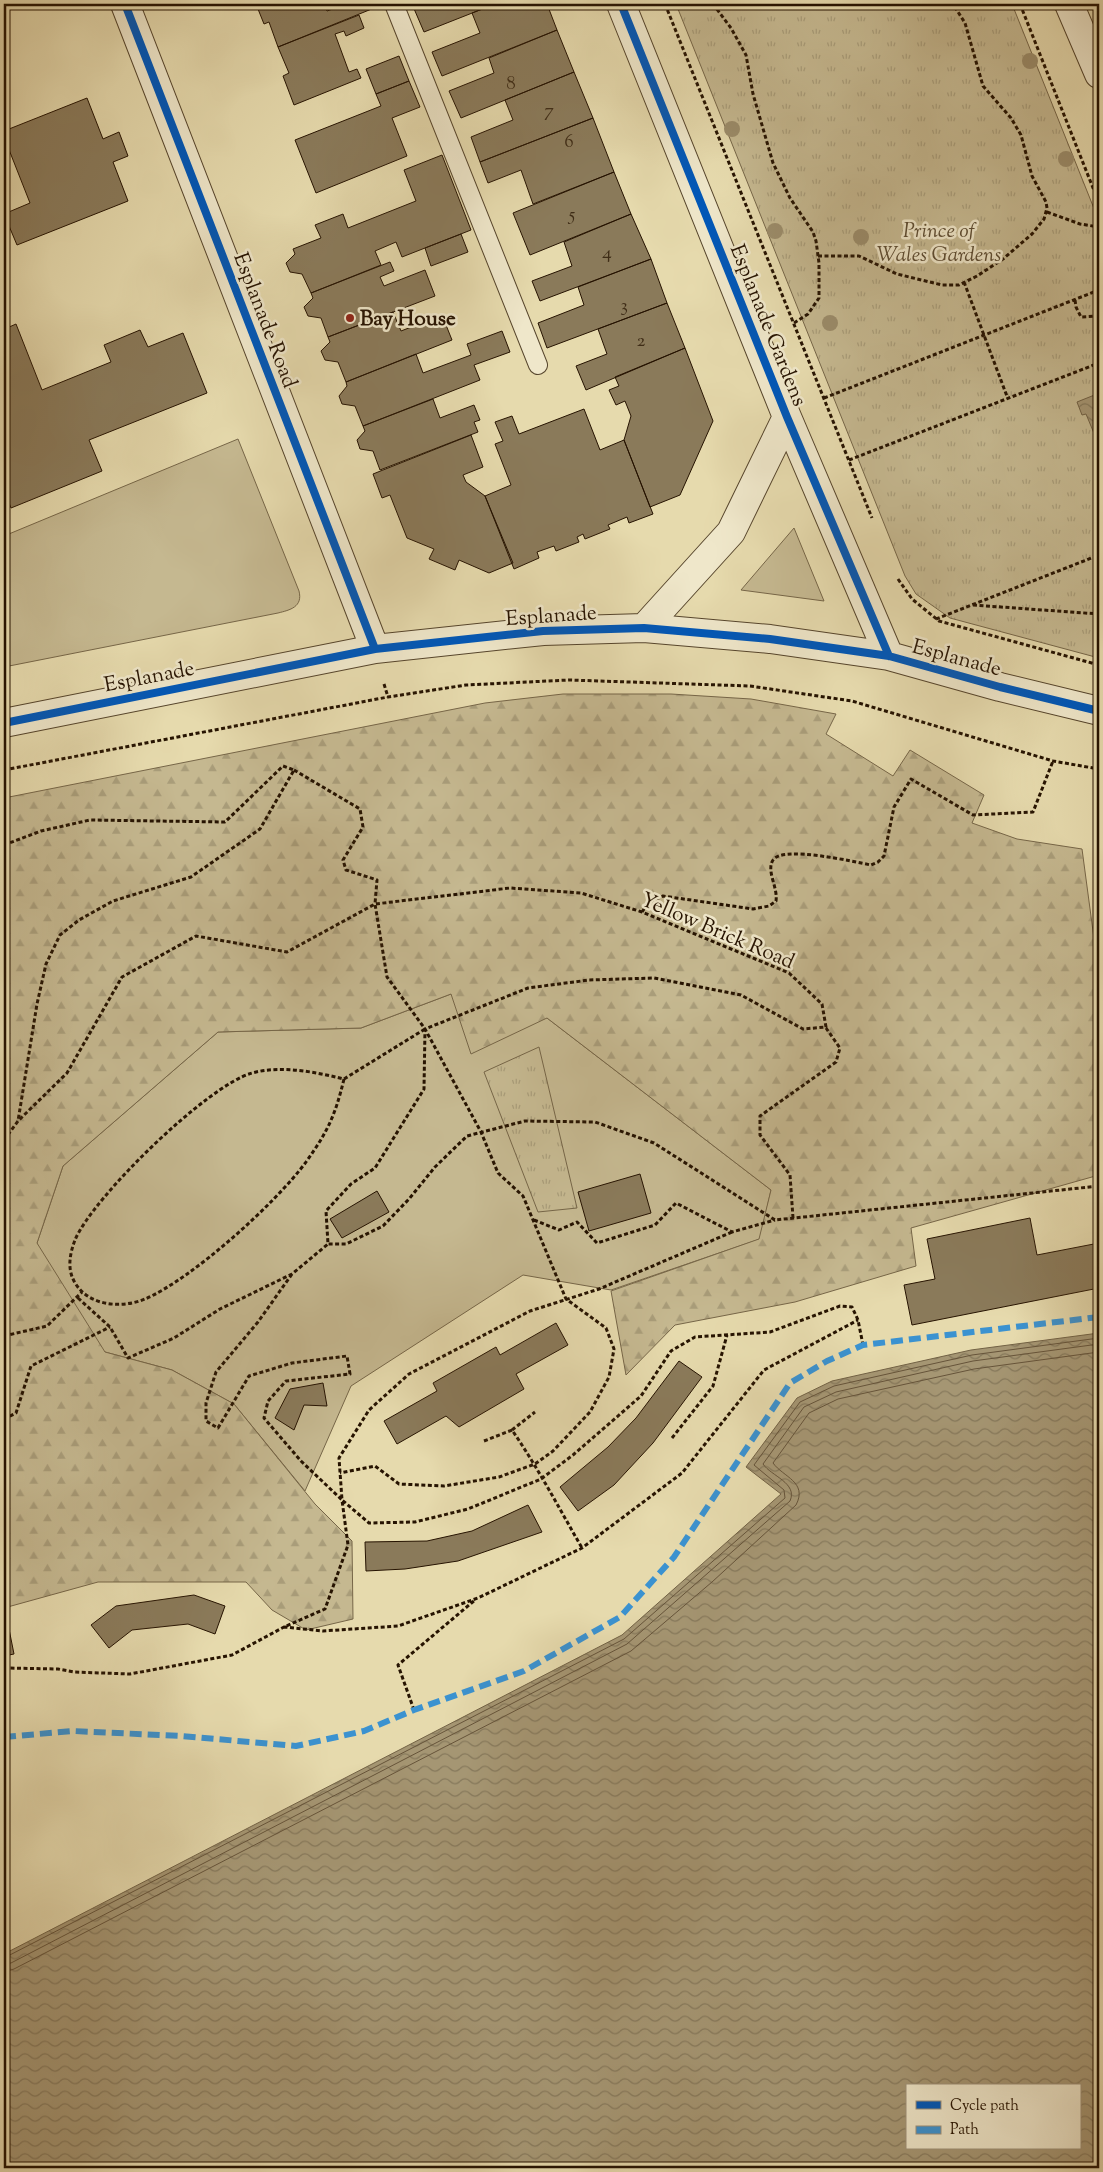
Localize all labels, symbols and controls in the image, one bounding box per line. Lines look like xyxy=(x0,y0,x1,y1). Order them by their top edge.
house number: 8 xyxy=(506,71,516,98)
house number: 7 xyxy=(544,98,554,125)
house number: 6 xyxy=(564,129,574,156)
house number: 5 xyxy=(568,202,576,229)
park label: Prince of Wales Gardens xyxy=(877,217,1001,271)
house number: 4 xyxy=(602,240,612,267)
street label: Esplanade Gardens xyxy=(721,240,813,411)
street label: Esplanade Road xyxy=(225,249,304,393)
house number: 3 xyxy=(620,293,628,320)
place label: Bay House xyxy=(360,305,456,335)
marker: Bay House xyxy=(344,312,356,324)
house number: 2 xyxy=(637,328,646,355)
street label: Esplanade xyxy=(505,599,598,635)
street label: Esplanade xyxy=(909,633,1004,685)
street label: Esplanade xyxy=(102,655,197,701)
street label: Yellow Brick Road xyxy=(636,886,799,978)
legend xyxy=(906,2084,1080,2150)
text: Cycle path xyxy=(950,2096,1019,2117)
text: Path xyxy=(950,2120,979,2141)

